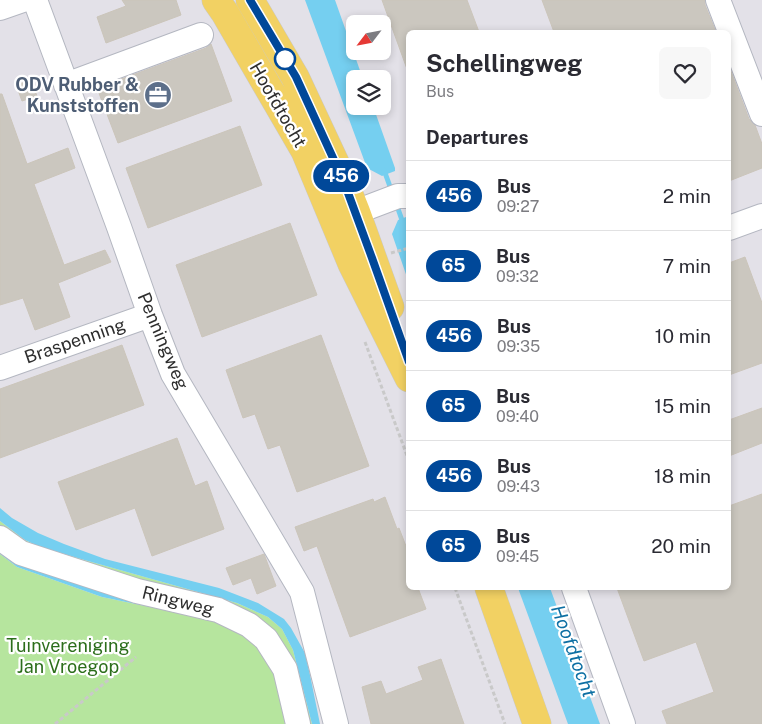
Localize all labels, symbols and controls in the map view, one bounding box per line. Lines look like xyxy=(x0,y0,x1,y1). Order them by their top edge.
north arrow xyxy=(346,15,391,60)
map controls xyxy=(346,15,391,115)
button: heart xyxy=(659,47,711,99)
unlabelled marker xyxy=(274,48,296,70)
text: Schellingweg xyxy=(426,49,582,77)
street label: Hoofdtocht xyxy=(246,58,311,151)
button: layers xyxy=(346,70,391,115)
place label: ODV Rubber & Kunststoffen xyxy=(15,74,139,116)
office icon: ODV Rubber & Kunststoffen xyxy=(143,80,173,110)
text: Bus xyxy=(426,82,454,101)
text: Departures xyxy=(426,126,529,148)
line badge: 456 xyxy=(312,160,370,192)
text: 456 xyxy=(323,165,359,186)
text: Bus xyxy=(497,175,531,197)
text: 456 xyxy=(436,185,472,206)
text: 2 min xyxy=(663,185,711,207)
text: 09:27 xyxy=(497,197,539,216)
text: Bus xyxy=(496,245,530,267)
text: 65 xyxy=(441,255,466,276)
text: 7 min xyxy=(663,255,711,277)
text: 09:32 xyxy=(496,267,539,286)
street label: Penningweg xyxy=(134,289,193,393)
street label: Braspenning xyxy=(21,313,128,368)
text: Bus xyxy=(497,315,531,337)
text: 456 xyxy=(436,325,472,346)
text: 10 min xyxy=(655,325,711,347)
text: 09:35 xyxy=(497,337,540,356)
text: Bus xyxy=(496,385,530,407)
text: 65 xyxy=(441,395,466,416)
text: 15 min xyxy=(654,395,711,417)
text: 09:40 xyxy=(496,407,539,426)
text: Bus xyxy=(497,455,531,477)
text: 456 xyxy=(436,465,472,486)
text: 18 min xyxy=(654,465,711,487)
text: 09:43 xyxy=(497,477,540,496)
text: Bus xyxy=(496,525,530,547)
text: 65 xyxy=(441,535,466,556)
text: 20 min xyxy=(651,535,711,557)
text: 09:45 xyxy=(496,547,539,566)
street label: Ringweg xyxy=(140,581,216,620)
water label: Hoofdtocht xyxy=(547,602,601,700)
park label: Tuinvereniging Jan Vroegop xyxy=(6,635,130,677)

